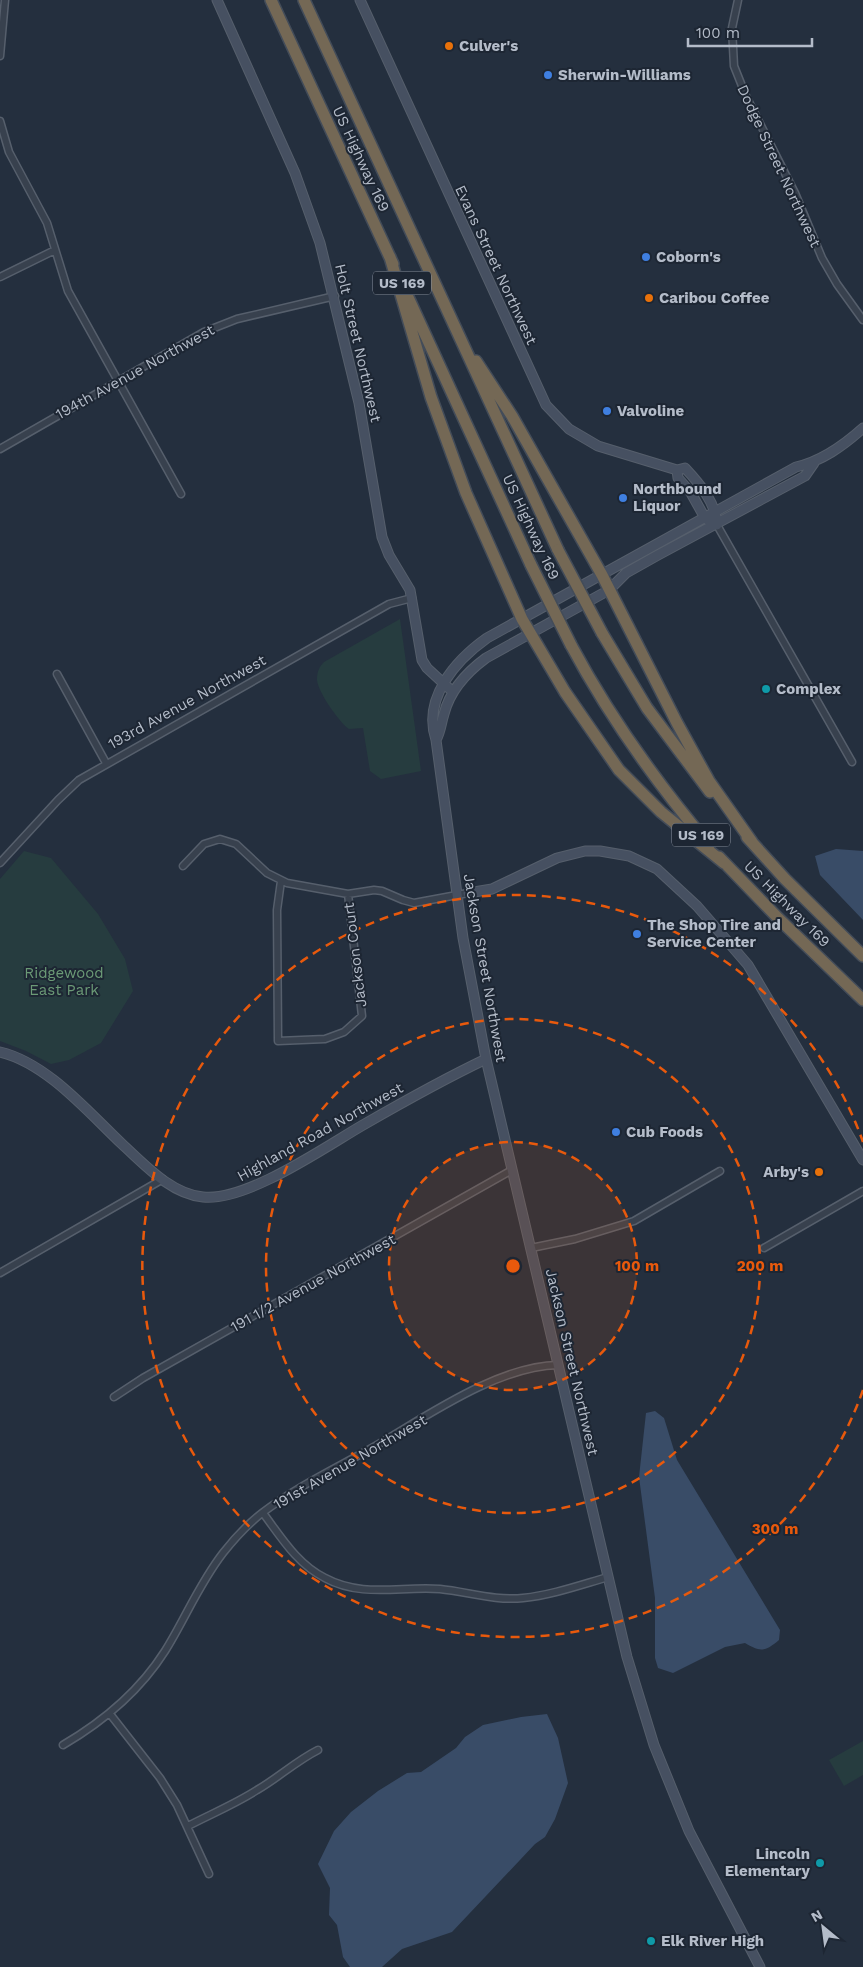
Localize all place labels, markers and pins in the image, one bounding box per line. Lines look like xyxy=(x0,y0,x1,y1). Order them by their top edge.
place label: Culver's xyxy=(459,37,518,55)
marker: Culver's xyxy=(443,40,455,52)
place label: Sherwin-Williams xyxy=(558,66,691,84)
marker: Sherwin-Williams xyxy=(542,69,554,81)
place label: Coborn's xyxy=(656,248,721,266)
marker: Coborn's xyxy=(640,251,652,263)
place label: Caribou Coffee xyxy=(659,289,770,307)
marker: Caribou Coffee xyxy=(643,292,655,304)
place label: Valvoline xyxy=(617,402,685,420)
marker: Valvoline xyxy=(601,405,613,417)
place label: Northbound Liquor xyxy=(633,480,722,515)
marker: Northbound Liquor xyxy=(617,492,629,504)
place label: Complex xyxy=(776,680,841,698)
marker: Complex xyxy=(760,683,772,695)
place label: The Shop Tire and Service Center xyxy=(647,916,781,951)
marker: The Shop Tire and Service Center xyxy=(631,928,643,940)
place label: Cub Foods xyxy=(626,1123,703,1141)
marker: Cub Foods xyxy=(610,1126,622,1138)
place label: Arby's xyxy=(763,1163,809,1181)
marker: Arby's xyxy=(813,1166,825,1178)
centre of rings xyxy=(504,1257,522,1275)
place label: Lincoln Elementary xyxy=(725,1845,811,1880)
marker: Lincoln Elementary xyxy=(814,1857,826,1869)
place label: Elk River High xyxy=(661,1932,764,1950)
marker: Elk River High xyxy=(645,1935,657,1947)

